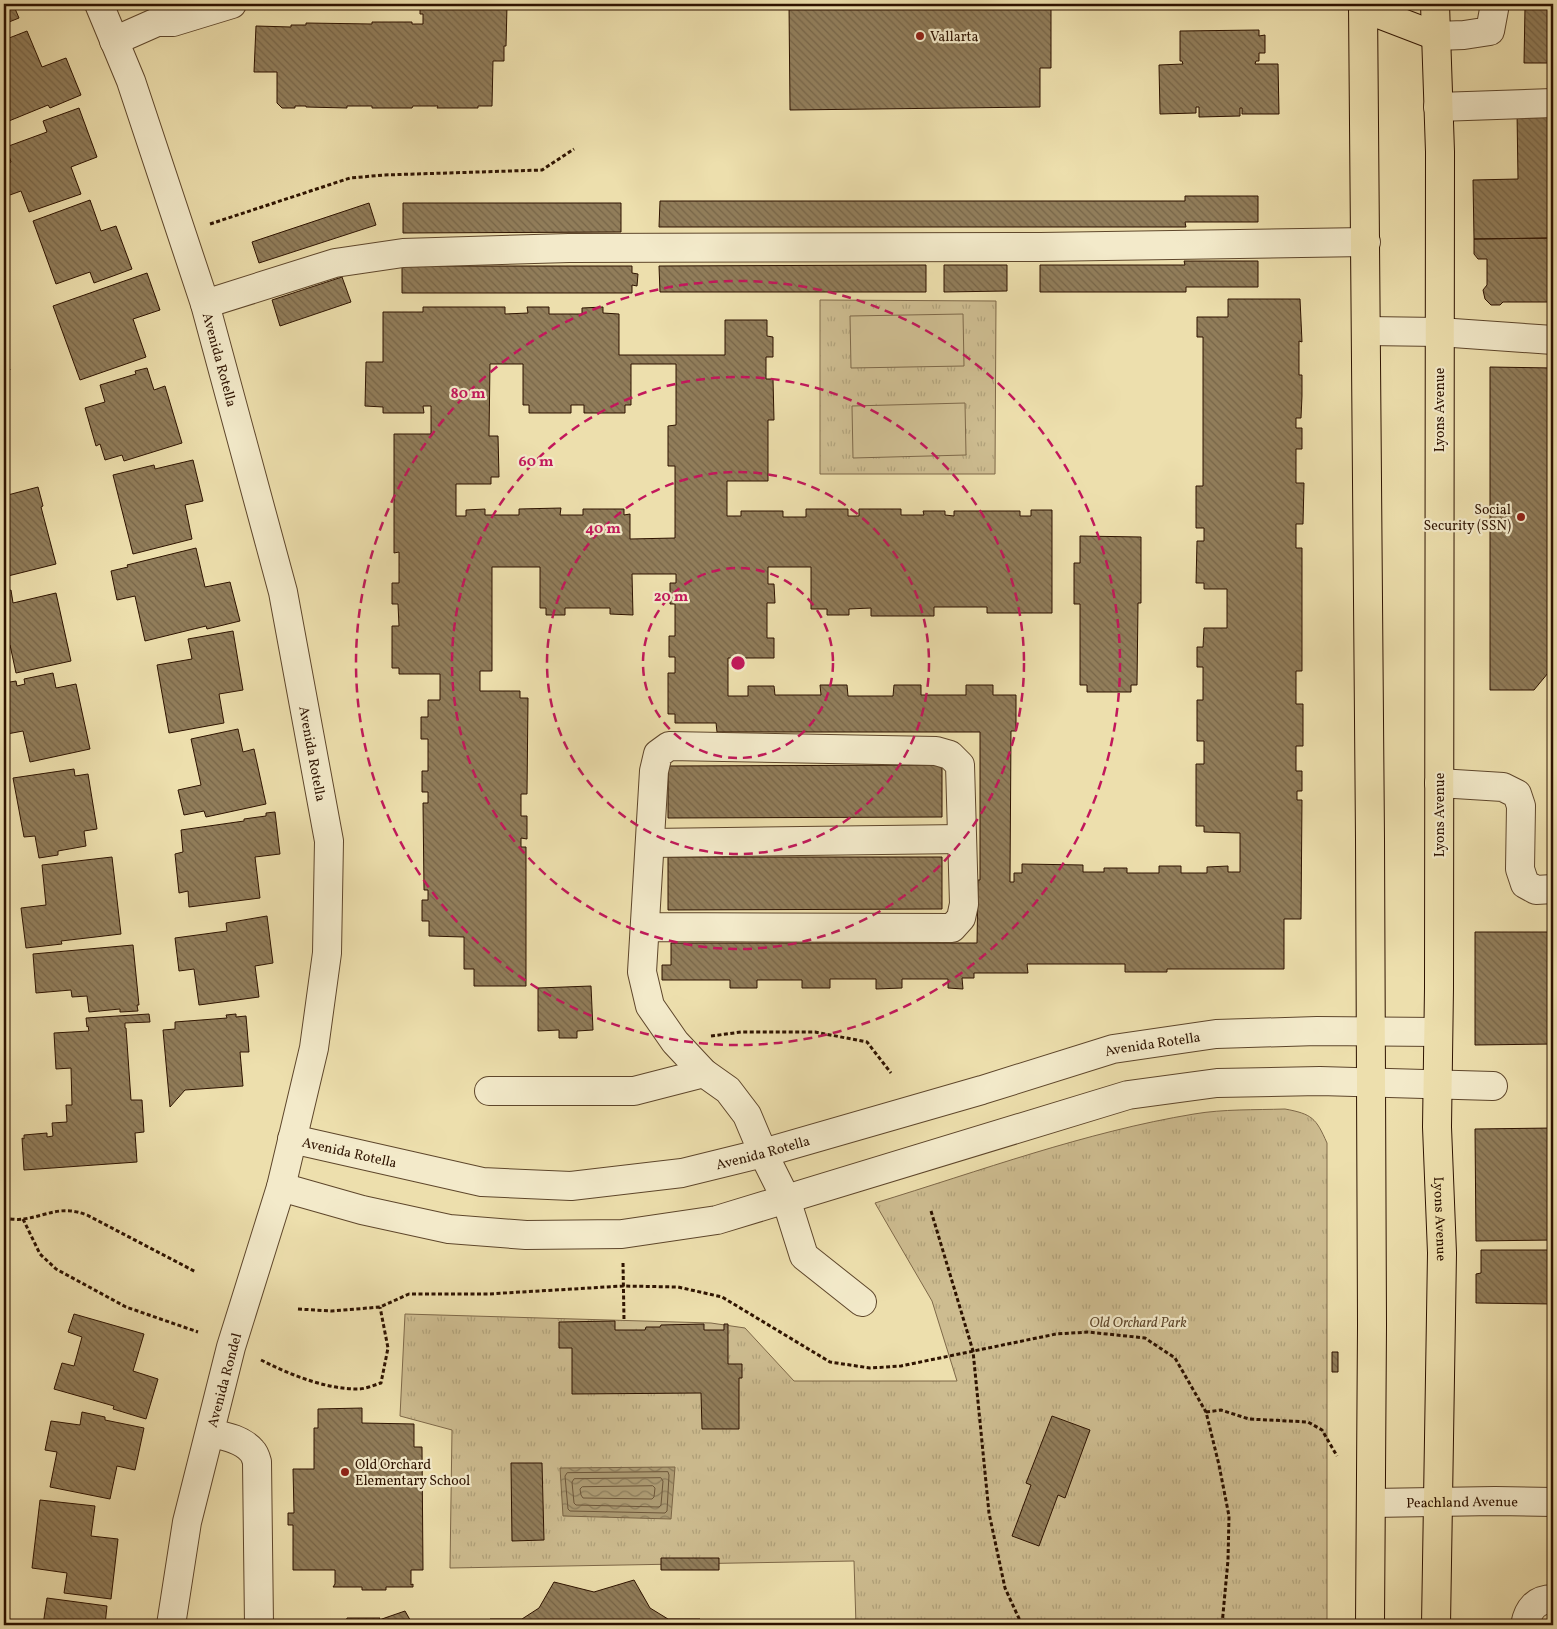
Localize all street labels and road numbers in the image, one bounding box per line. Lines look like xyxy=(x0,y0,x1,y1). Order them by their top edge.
street label: Avenida Rotella xyxy=(197,311,240,409)
street label: Lyons Avenue xyxy=(1431,367,1450,452)
street label: Avenida Rotella xyxy=(293,705,330,803)
street label: Lyons Avenue xyxy=(1431,772,1450,857)
street label: Avenida Rotella xyxy=(1102,1028,1202,1062)
street label: Avenida Rotella xyxy=(714,1132,812,1175)
street label: Avenida Rotella xyxy=(300,1134,399,1173)
street label: Lyons Avenue xyxy=(1428,1176,1450,1262)
street label: Avenida Rondel xyxy=(204,1331,247,1430)
street label: Peachland Avenue xyxy=(1406,1493,1518,1513)

